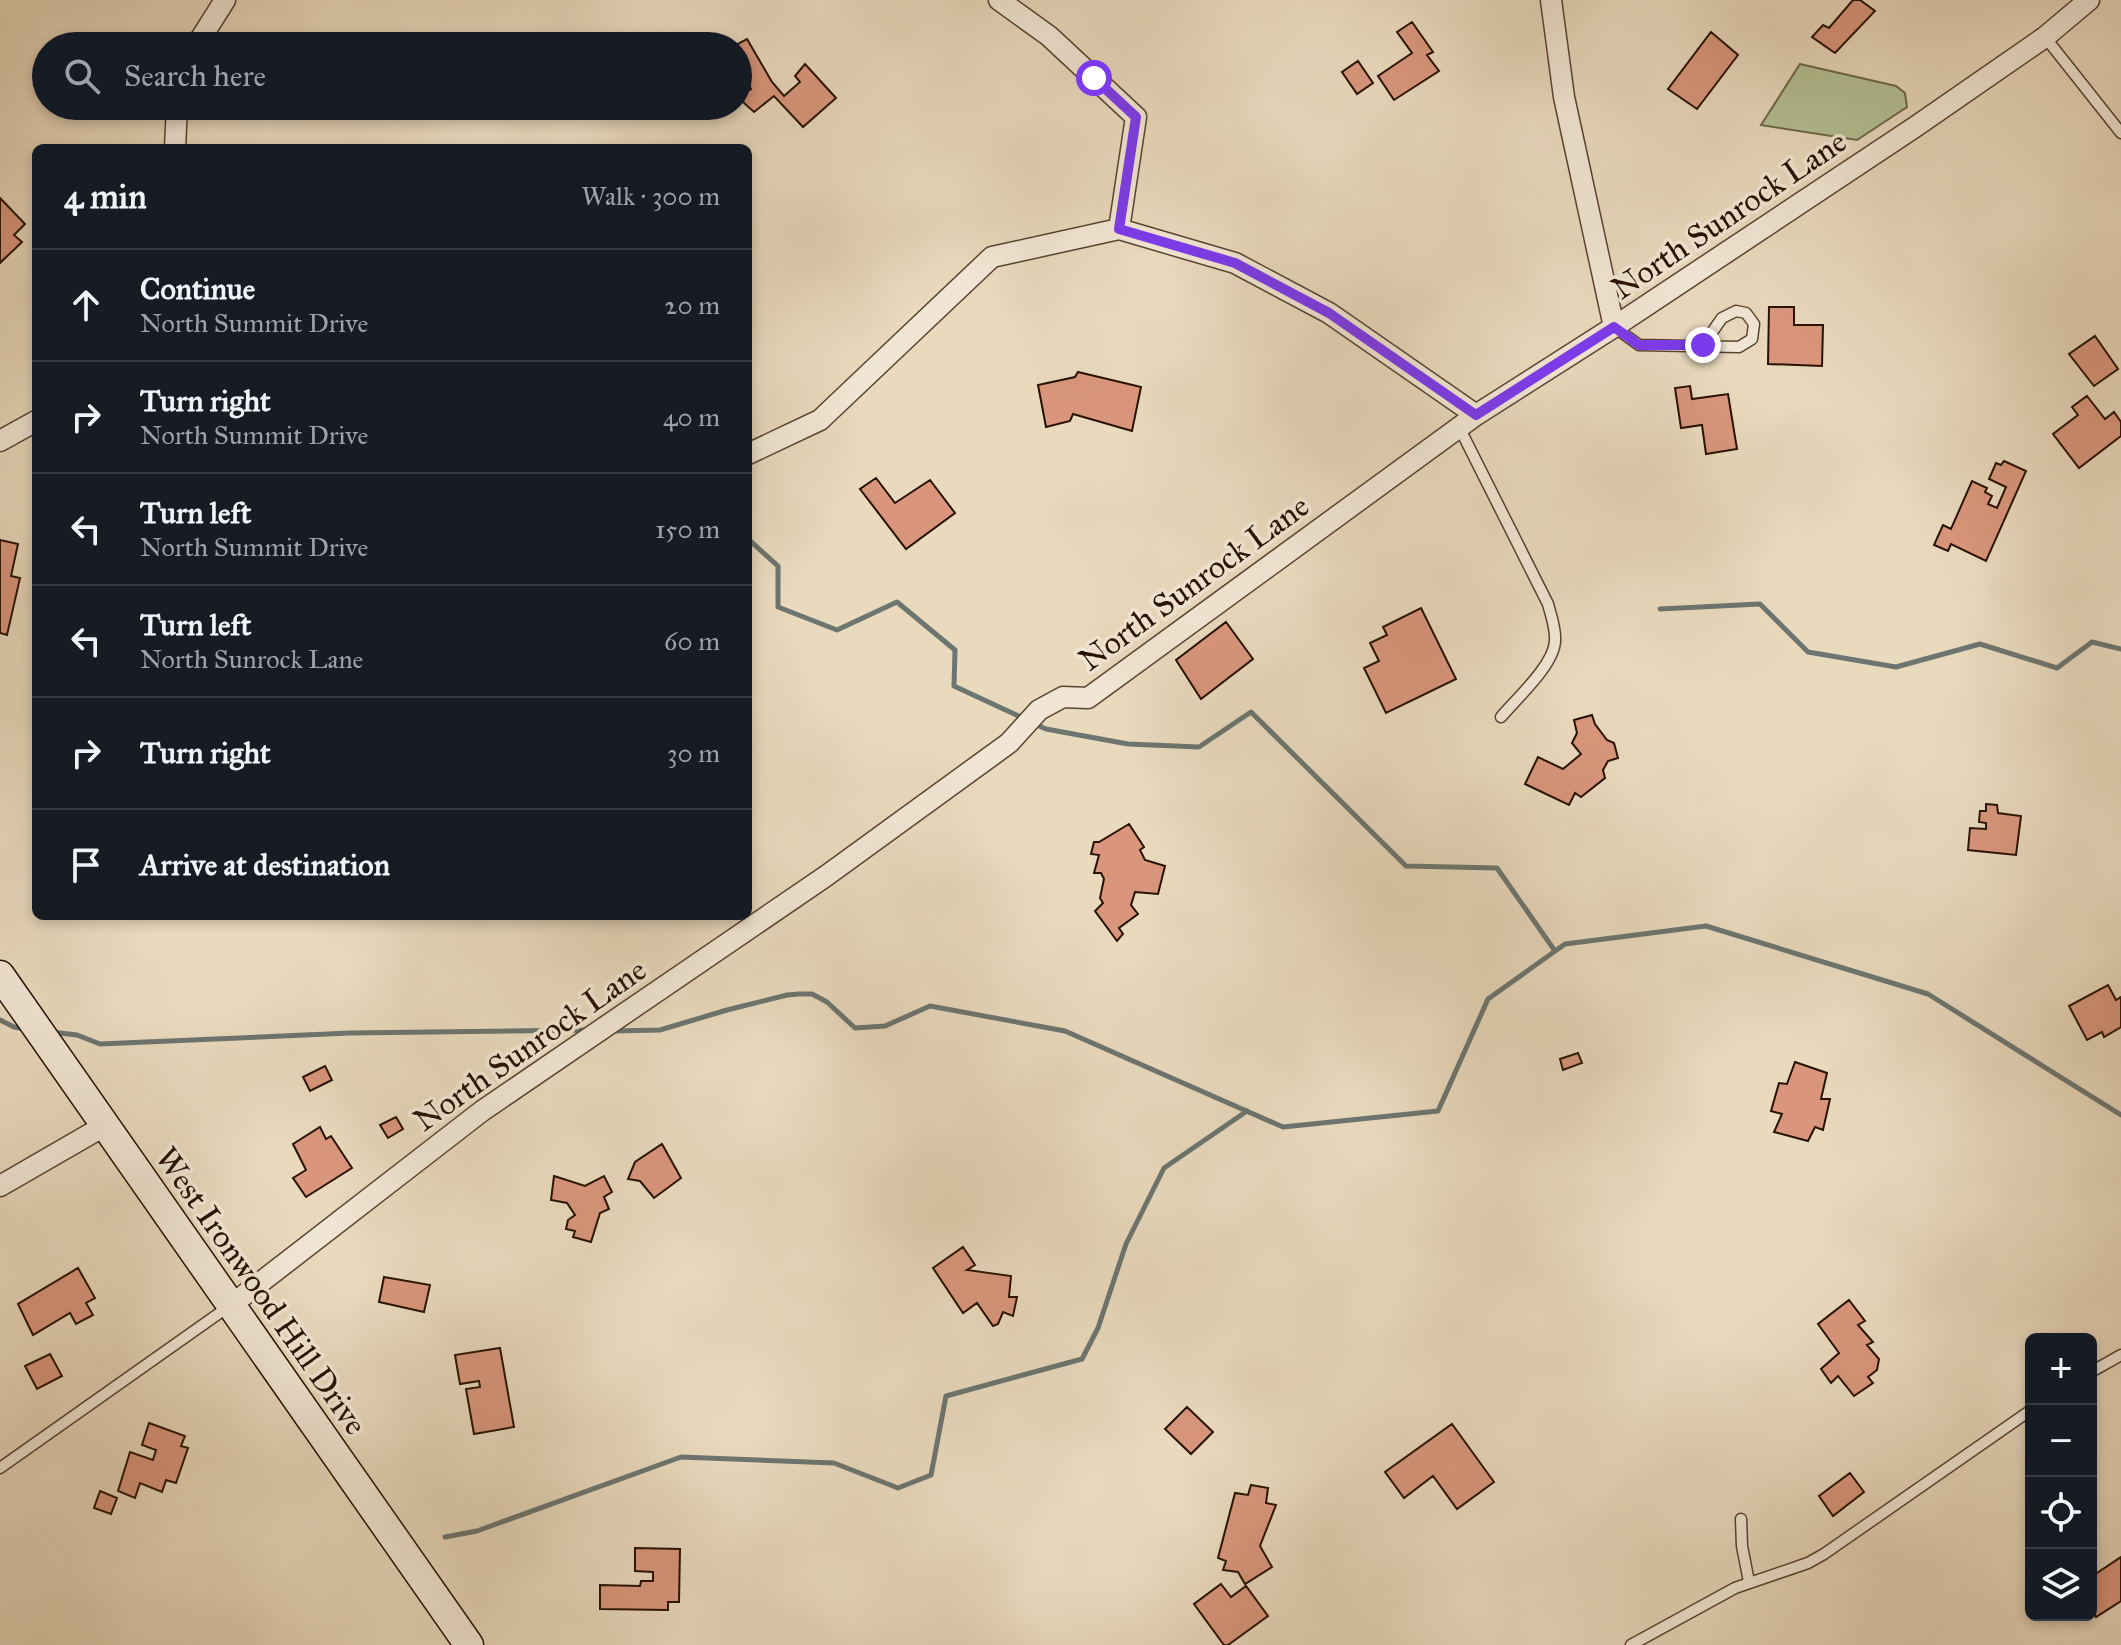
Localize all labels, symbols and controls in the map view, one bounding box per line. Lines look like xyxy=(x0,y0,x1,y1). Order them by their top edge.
search box xyxy=(32,32,752,120)
icon: search xyxy=(60,54,104,98)
text: Search here xyxy=(124,58,266,94)
route start xyxy=(1076,60,1112,96)
street label: North Sunrock Lane xyxy=(1604,122,1854,308)
text: 4 min xyxy=(64,176,147,217)
text: Walk · 300 m xyxy=(581,180,720,212)
text: Continue xyxy=(140,271,255,307)
icon: ahead xyxy=(64,283,108,327)
text: 20 m xyxy=(665,289,720,321)
text: North Summit Drive xyxy=(140,307,368,339)
route end xyxy=(1685,327,1721,363)
text: Turn right xyxy=(140,383,271,419)
icon: right xyxy=(64,395,108,439)
text: 40 m xyxy=(663,401,720,433)
text: North Summit Drive xyxy=(140,419,368,451)
street label: North Sunrock Lane xyxy=(1071,486,1317,680)
text: Turn left xyxy=(140,495,251,531)
icon: left xyxy=(64,507,108,551)
text: 150 m xyxy=(655,513,720,545)
text: North Summit Drive xyxy=(140,531,368,563)
text: Turn left xyxy=(140,607,251,643)
icon: left xyxy=(64,619,108,663)
text: 60 m xyxy=(664,625,720,657)
text: North Sunrock Lane xyxy=(140,643,363,675)
icon: right xyxy=(64,731,108,775)
text: Turn right xyxy=(140,735,271,771)
text: 30 m xyxy=(667,737,720,769)
icon: arrive xyxy=(64,843,108,887)
text: Arrive at destination xyxy=(140,847,390,883)
street label: North Sunrock Lane xyxy=(406,950,654,1140)
street label: West Ironwood Hill Drive xyxy=(147,1140,375,1442)
map controls xyxy=(2025,1333,2097,1621)
button: + xyxy=(2025,1333,2097,1405)
button: − xyxy=(2025,1405,2097,1477)
button: locate xyxy=(2025,1477,2097,1549)
button: layers xyxy=(2025,1549,2097,1621)

